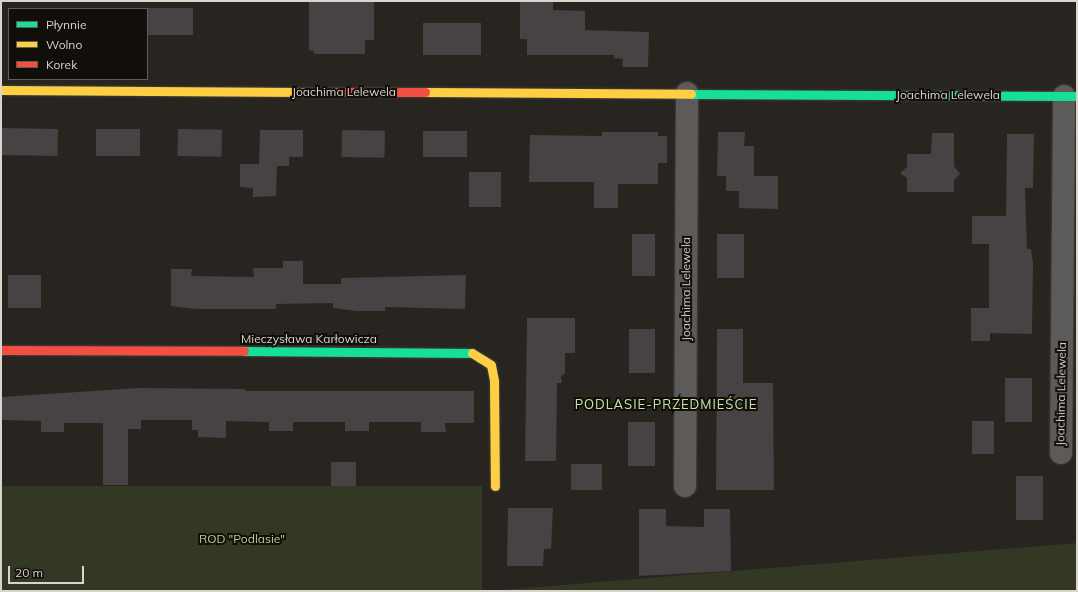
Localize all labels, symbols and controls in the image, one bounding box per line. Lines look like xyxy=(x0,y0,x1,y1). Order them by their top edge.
legend xyxy=(8,8,148,80)
text: Płynnie xyxy=(46,17,87,32)
text: Wolno xyxy=(46,37,82,52)
text: Korek xyxy=(46,57,77,72)
street label: Joachima Lelewela xyxy=(292,85,396,99)
street label: Joachima Lelewela xyxy=(896,88,1000,102)
street label: Joachima Lelewela xyxy=(679,237,693,341)
street label: Mieczysława Karłowicza xyxy=(241,332,377,346)
street label: Joachima Lelewela xyxy=(1053,342,1069,446)
district label: PODLASIE-PRZEDMIEŚCIE xyxy=(575,396,757,412)
park label: ROD "Podlasie" xyxy=(199,532,285,546)
scale bar xyxy=(10,558,86,584)
text: 20 m xyxy=(15,565,43,580)

